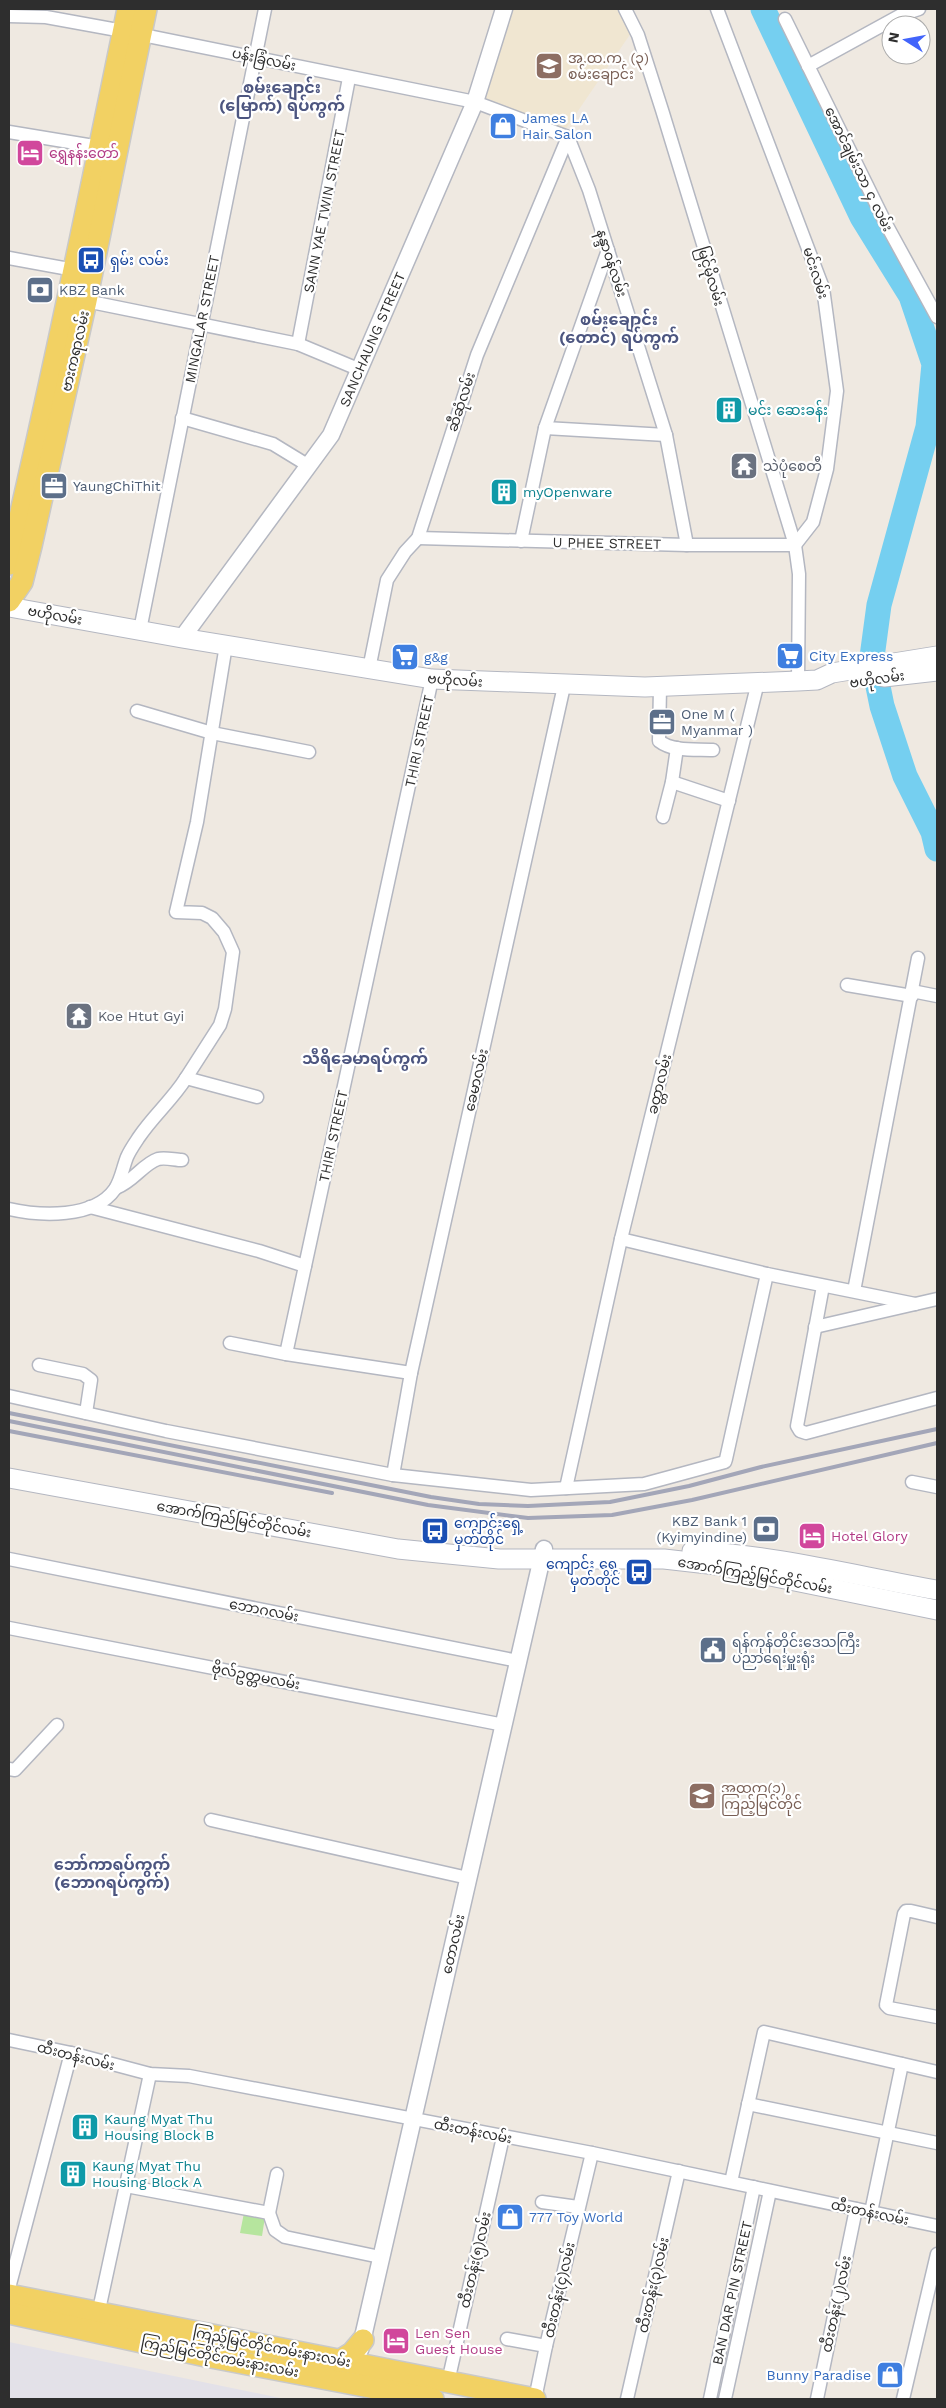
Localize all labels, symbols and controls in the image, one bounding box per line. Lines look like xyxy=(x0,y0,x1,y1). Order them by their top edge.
north arrow xyxy=(881,15,931,65)
text: N xyxy=(884,31,902,44)
street label: ပန်းခြံလမ်း xyxy=(230,42,298,77)
place label: အ.ထ.က. (၃) စမ်းချောင်း xyxy=(568,50,649,86)
school or university icon: အ.ထ.က. (၃) စမ်းချောင်း xyxy=(534,51,564,81)
district label: စမ်းချောင်း (မြောက်) ရပ်ကွက် xyxy=(219,76,345,119)
street label: အောင်ချမ်းသာ ၄ လမ်း xyxy=(818,103,898,236)
place label: James LA Hair Salon xyxy=(522,110,592,142)
shop icon: James LA Hair Salon xyxy=(488,111,518,141)
street label: SANN YAE TWIN STREET xyxy=(300,127,348,294)
hotel icon: ရွှေနန်းတော် xyxy=(15,138,45,168)
place label: ရွှေနန်းတော် xyxy=(49,143,119,165)
street label: နန္ဒာ၀န်လမ်း xyxy=(589,226,632,300)
street label: မြင့်မိုလမ်း xyxy=(691,244,730,309)
street label: မင်းလမ်း xyxy=(800,244,834,301)
bus stop icon: ရှမ်း လမ်း xyxy=(76,245,106,275)
place label: ရှမ်း လမ်း xyxy=(110,250,169,272)
street label: MINGALAR STREET xyxy=(182,253,222,384)
street label: SANCHAUNG STREET xyxy=(336,269,409,409)
bank icon: KBZ Bank xyxy=(25,275,55,305)
place label: KBZ Bank xyxy=(59,282,125,298)
district label: စမ်းချောင်း (တောင်) ရပ်ကွက် xyxy=(559,308,679,351)
street label: ဗားကရာလမ်း xyxy=(56,309,96,394)
street label: ဆီဆုံလမ်း xyxy=(442,370,482,435)
building icon: မင်း ဆေးခန်း xyxy=(714,395,744,425)
place label: မင်း ဆေးခန်း xyxy=(748,400,828,422)
temple icon: သဲပုံစေတီ xyxy=(729,451,759,481)
place label: သဲပုံစေတီ xyxy=(763,456,822,478)
office icon: YaungChiThit xyxy=(39,471,69,501)
building icon: myOpenware xyxy=(489,477,519,507)
place label: YaungChiThit xyxy=(73,478,161,494)
place label: myOpenware xyxy=(523,484,612,500)
street label: U PHEE STREET xyxy=(552,534,662,552)
street label: ဗဟိုလမ်း xyxy=(26,600,84,632)
supermarket icon: City Express xyxy=(775,641,805,671)
supermarket icon: g&g xyxy=(390,642,420,672)
place label: City Express xyxy=(809,648,893,664)
place label: g&g xyxy=(424,649,448,665)
street label: ဗဟိုလမ်း xyxy=(848,665,906,695)
street label: ဗဟိုလမ်း xyxy=(427,668,483,694)
street label: THIRI STREET xyxy=(401,693,437,789)
place label: One M ( Myanmar ) xyxy=(681,706,753,738)
office icon: One M ( Myanmar ) xyxy=(647,707,677,737)
temple icon: Koe Htut Gyi xyxy=(64,1001,94,1031)
place label: Koe Htut Gyi xyxy=(98,1008,184,1024)
district label: သီရိခေမာရပ်ကွက် xyxy=(302,1047,428,1072)
street label: ခေမာလမ်း xyxy=(459,1047,491,1113)
street label: ခတ္တာလမ်း xyxy=(642,1052,678,1117)
street label: THIRI STREET xyxy=(315,1088,351,1184)
street label: အောက်ကြည်မြင်တိုင်လမ်း xyxy=(155,1496,313,1544)
place label: ကျောင်းရှေ့ မှတ်တိုင် xyxy=(454,1513,523,1551)
place label: KBZ Bank 1 (Kyimyindine) xyxy=(657,1513,747,1545)
bank icon: KBZ Bank 1 (Kyimyindine) xyxy=(751,1514,781,1544)
bus stop icon: ကျောင်းရှေ့ မှတ်တိုင် xyxy=(420,1516,450,1546)
hotel icon: Hotel Glory xyxy=(797,1521,827,1551)
place label: Hotel Glory xyxy=(831,1528,908,1544)
street label: အောက်ကြည့်မြင်တိုင်လမ်း xyxy=(676,1552,834,1600)
place label: ကျောင်း ရှေ့ မှတ်တိုင် xyxy=(546,1554,620,1592)
bus stop icon: ကျောင်း ရှေ့ မှတ်တိုင် xyxy=(624,1557,654,1587)
street label: ဘောဂလမ်း xyxy=(228,1593,300,1625)
place label: ရန်ကုန်တိုင်းဒေသကြီး ပညာရေးမှူးရုံး xyxy=(732,1632,860,1670)
public building icon: ရန်ကုန်တိုင်းဒေသကြီး ပညာရေးမှူးရုံး xyxy=(698,1635,728,1665)
street label: ဗိုလ်ဥတ္တမလမ်း xyxy=(210,1658,302,1696)
place label: အထက(၃) ကြည့်မြင်တိုင် xyxy=(721,1780,802,1816)
school or university icon: အထက(၃) ကြည့်မြင်တိုင် xyxy=(687,1781,717,1811)
district label: ဘော်ကာရပ်ကွက် (ဘောဂရပ်ကွက်) xyxy=(54,1853,171,1896)
street label: တောလမ်း xyxy=(436,1912,468,1975)
street label: ထီးတန်းလမ်း xyxy=(35,2037,117,2077)
place label: Kaung Myat Thu Housing Block B xyxy=(104,2111,214,2143)
building icon: Kaung Myat Thu Housing Block B xyxy=(70,2112,100,2142)
street label: ထီးတန်းလမ်း xyxy=(432,2114,514,2150)
place label: Kaung Myat Thu Housing Block A xyxy=(92,2158,202,2190)
building icon: Kaung Myat Thu Housing Block A xyxy=(58,2159,88,2189)
street label: ထီးတန်းလမ်း xyxy=(829,2194,911,2232)
shop icon: 777 Toy World xyxy=(495,2202,525,2232)
place label: 777 Toy World xyxy=(529,2209,623,2225)
street label: ထီးတန်း(၅)လမ်း xyxy=(454,2210,498,2311)
street label: BAN DAR PIN STREET xyxy=(709,2219,755,2366)
street label: ထီးတန်း(၃)လမ်း xyxy=(632,2235,676,2335)
street label: ထီးတန်း(၄)လမ်း xyxy=(538,2240,582,2340)
street label: ထီးတန်း(၂)လမ်း xyxy=(816,2254,858,2355)
street label: ကြည့်မြင်တိုင်ကမ်းနားလမ်း xyxy=(191,2322,353,2374)
place label: Len Sen Guest House xyxy=(415,2325,503,2357)
hotel icon: Len Sen Guest House xyxy=(381,2326,411,2356)
street label: ကြည်မြင်တိုင်ကမ်းနားလမ်း xyxy=(139,2332,301,2384)
shop icon: Bunny Paradise xyxy=(875,2360,905,2390)
place label: Bunny Paradise xyxy=(767,2367,871,2383)

